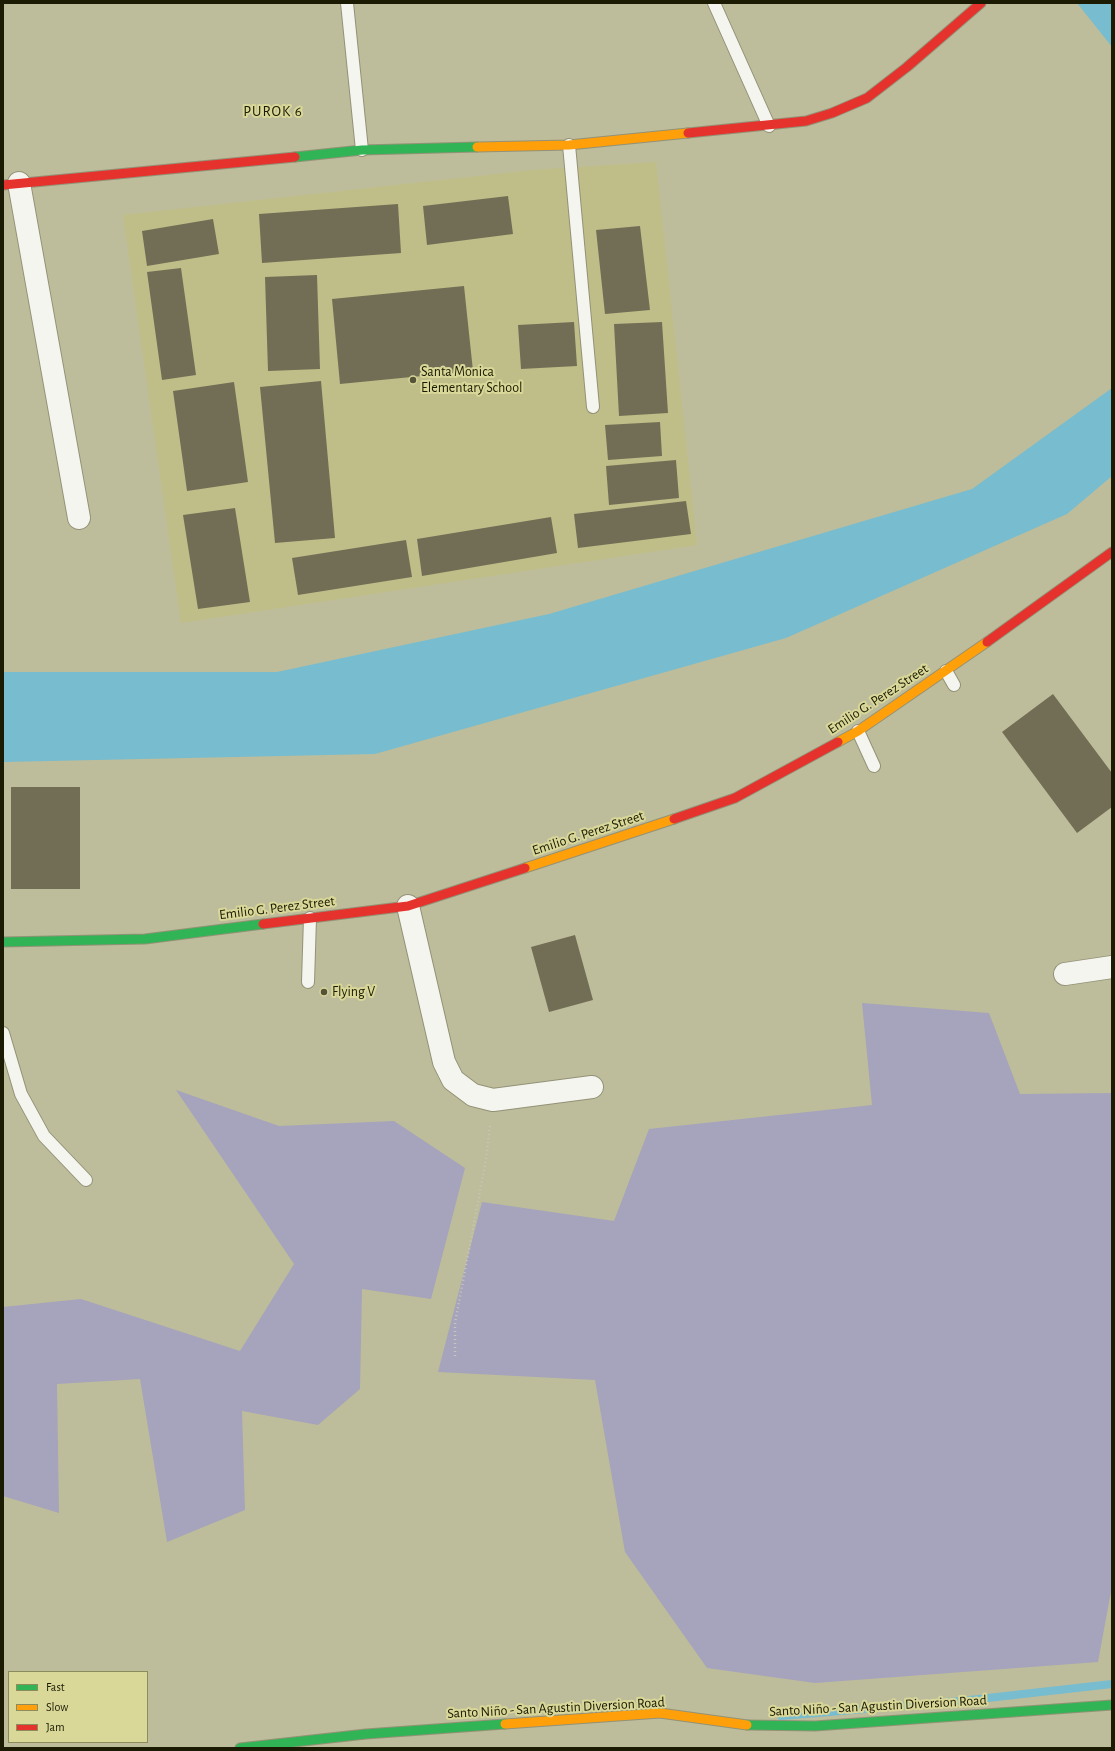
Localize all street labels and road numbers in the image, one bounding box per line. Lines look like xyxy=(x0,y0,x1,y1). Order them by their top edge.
street label: Emilio G. Perez Street xyxy=(825,660,931,738)
street label: Emilio G. Perez Street xyxy=(530,807,646,859)
street label: Emilio G. Perez Street xyxy=(218,893,336,923)
street label: Santo Niño - San Agustin Diversion Road xyxy=(769,1692,987,1720)
street label: Santo Niño - San Agustin Diversion Road xyxy=(447,1694,665,1722)

